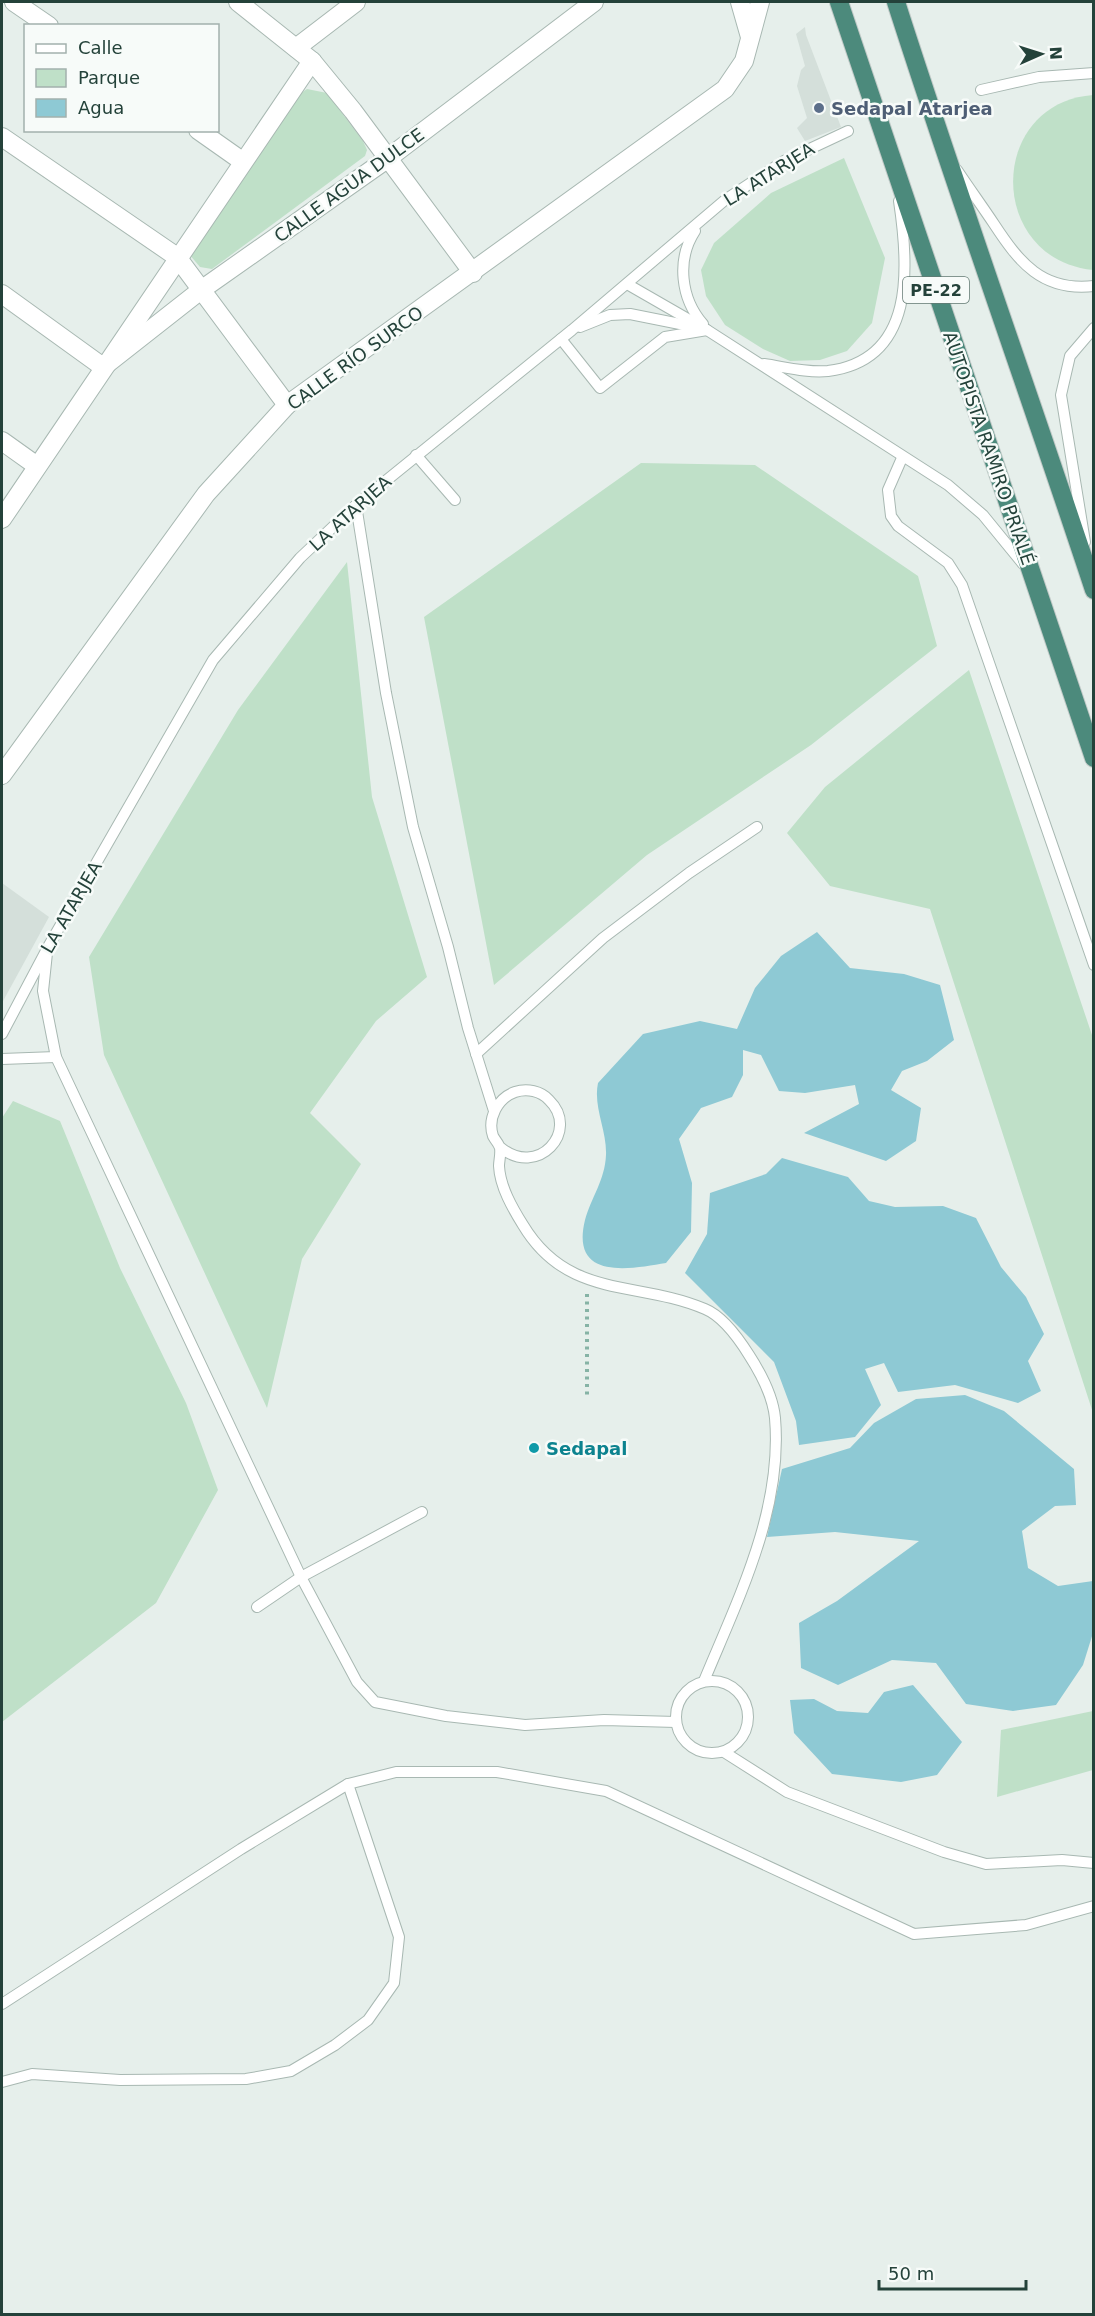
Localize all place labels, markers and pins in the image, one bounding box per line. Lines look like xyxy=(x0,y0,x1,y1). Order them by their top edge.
place label: Sedapal Atarjea xyxy=(831,98,993,119)
marker: Sedapal Atarjea xyxy=(812,101,826,115)
place label: Sedapal xyxy=(546,1438,627,1459)
marker: Sedapal xyxy=(527,1441,541,1455)

